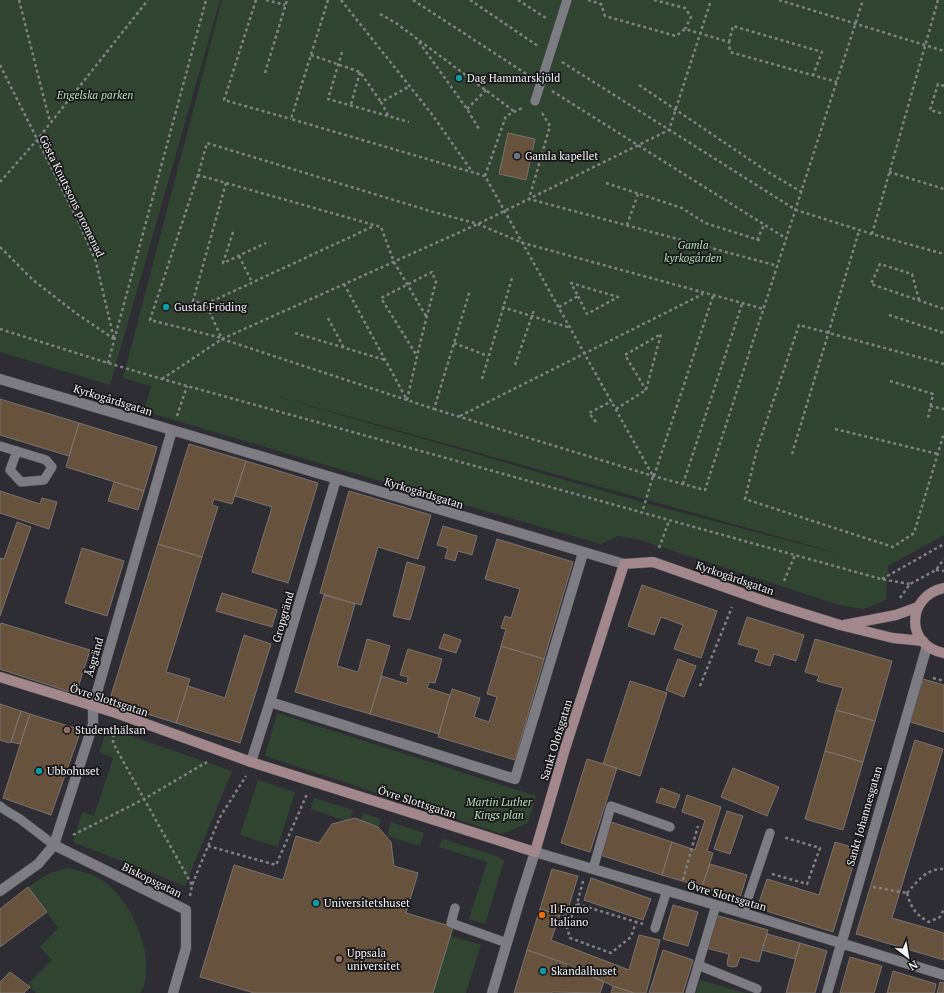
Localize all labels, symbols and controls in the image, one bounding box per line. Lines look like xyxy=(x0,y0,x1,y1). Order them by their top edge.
place label: Dag Hammarskjöld xyxy=(467,71,560,85)
marker: Dag Hammarskjöld xyxy=(454,73,464,83)
park label: Engelska parken xyxy=(56,88,133,102)
street label: Gösta Knutssons promenad xyxy=(36,133,108,259)
place label: Gamla kapellet xyxy=(525,149,598,163)
marker: Gamla kapellet xyxy=(512,151,522,161)
park label: Gamla kyrkogården xyxy=(664,238,722,265)
place label: Gustaf Fröding xyxy=(174,300,247,314)
marker: Gustaf Fröding xyxy=(161,302,171,312)
street label: Kyrkogårdsgatan xyxy=(72,381,155,419)
street label: Kyrkogårdsgatan xyxy=(383,474,466,512)
street label: Kyrkogårdsgatan xyxy=(694,558,776,598)
street label: Gropgränd xyxy=(269,590,297,644)
street label: Åsgränd xyxy=(82,636,106,678)
street label: Övre Slottsgatan xyxy=(68,681,150,719)
street label: Sankt Olofsgatan xyxy=(537,697,575,782)
place label: Studenthälsan xyxy=(75,723,146,737)
marker: Studenthälsan xyxy=(62,725,72,735)
place label: Ubbohuset xyxy=(47,764,100,778)
street label: Sankt Johannesgatan xyxy=(843,764,885,868)
marker: Ubbohuset xyxy=(34,766,44,776)
street label: Övre Slottsgatan xyxy=(376,783,458,821)
park label: Martin Luther Kings plan xyxy=(465,795,533,822)
street label: Biskopsgatan xyxy=(120,859,185,901)
street label: Övre Slottsgatan xyxy=(686,878,769,914)
place label: Universitetshuset xyxy=(324,896,410,910)
marker: Universitetshuset xyxy=(311,898,321,908)
place label: Il Forno Italiano xyxy=(550,902,589,929)
marker: Il Forno Italiano xyxy=(537,910,547,920)
north arrow xyxy=(888,937,928,977)
place label: Uppsala universitet xyxy=(347,946,400,973)
marker: Uppsala universitet xyxy=(334,954,344,964)
text: N xyxy=(905,957,920,974)
place label: Skandalhuset xyxy=(551,964,617,978)
marker: Skandalhuset xyxy=(538,966,548,976)

